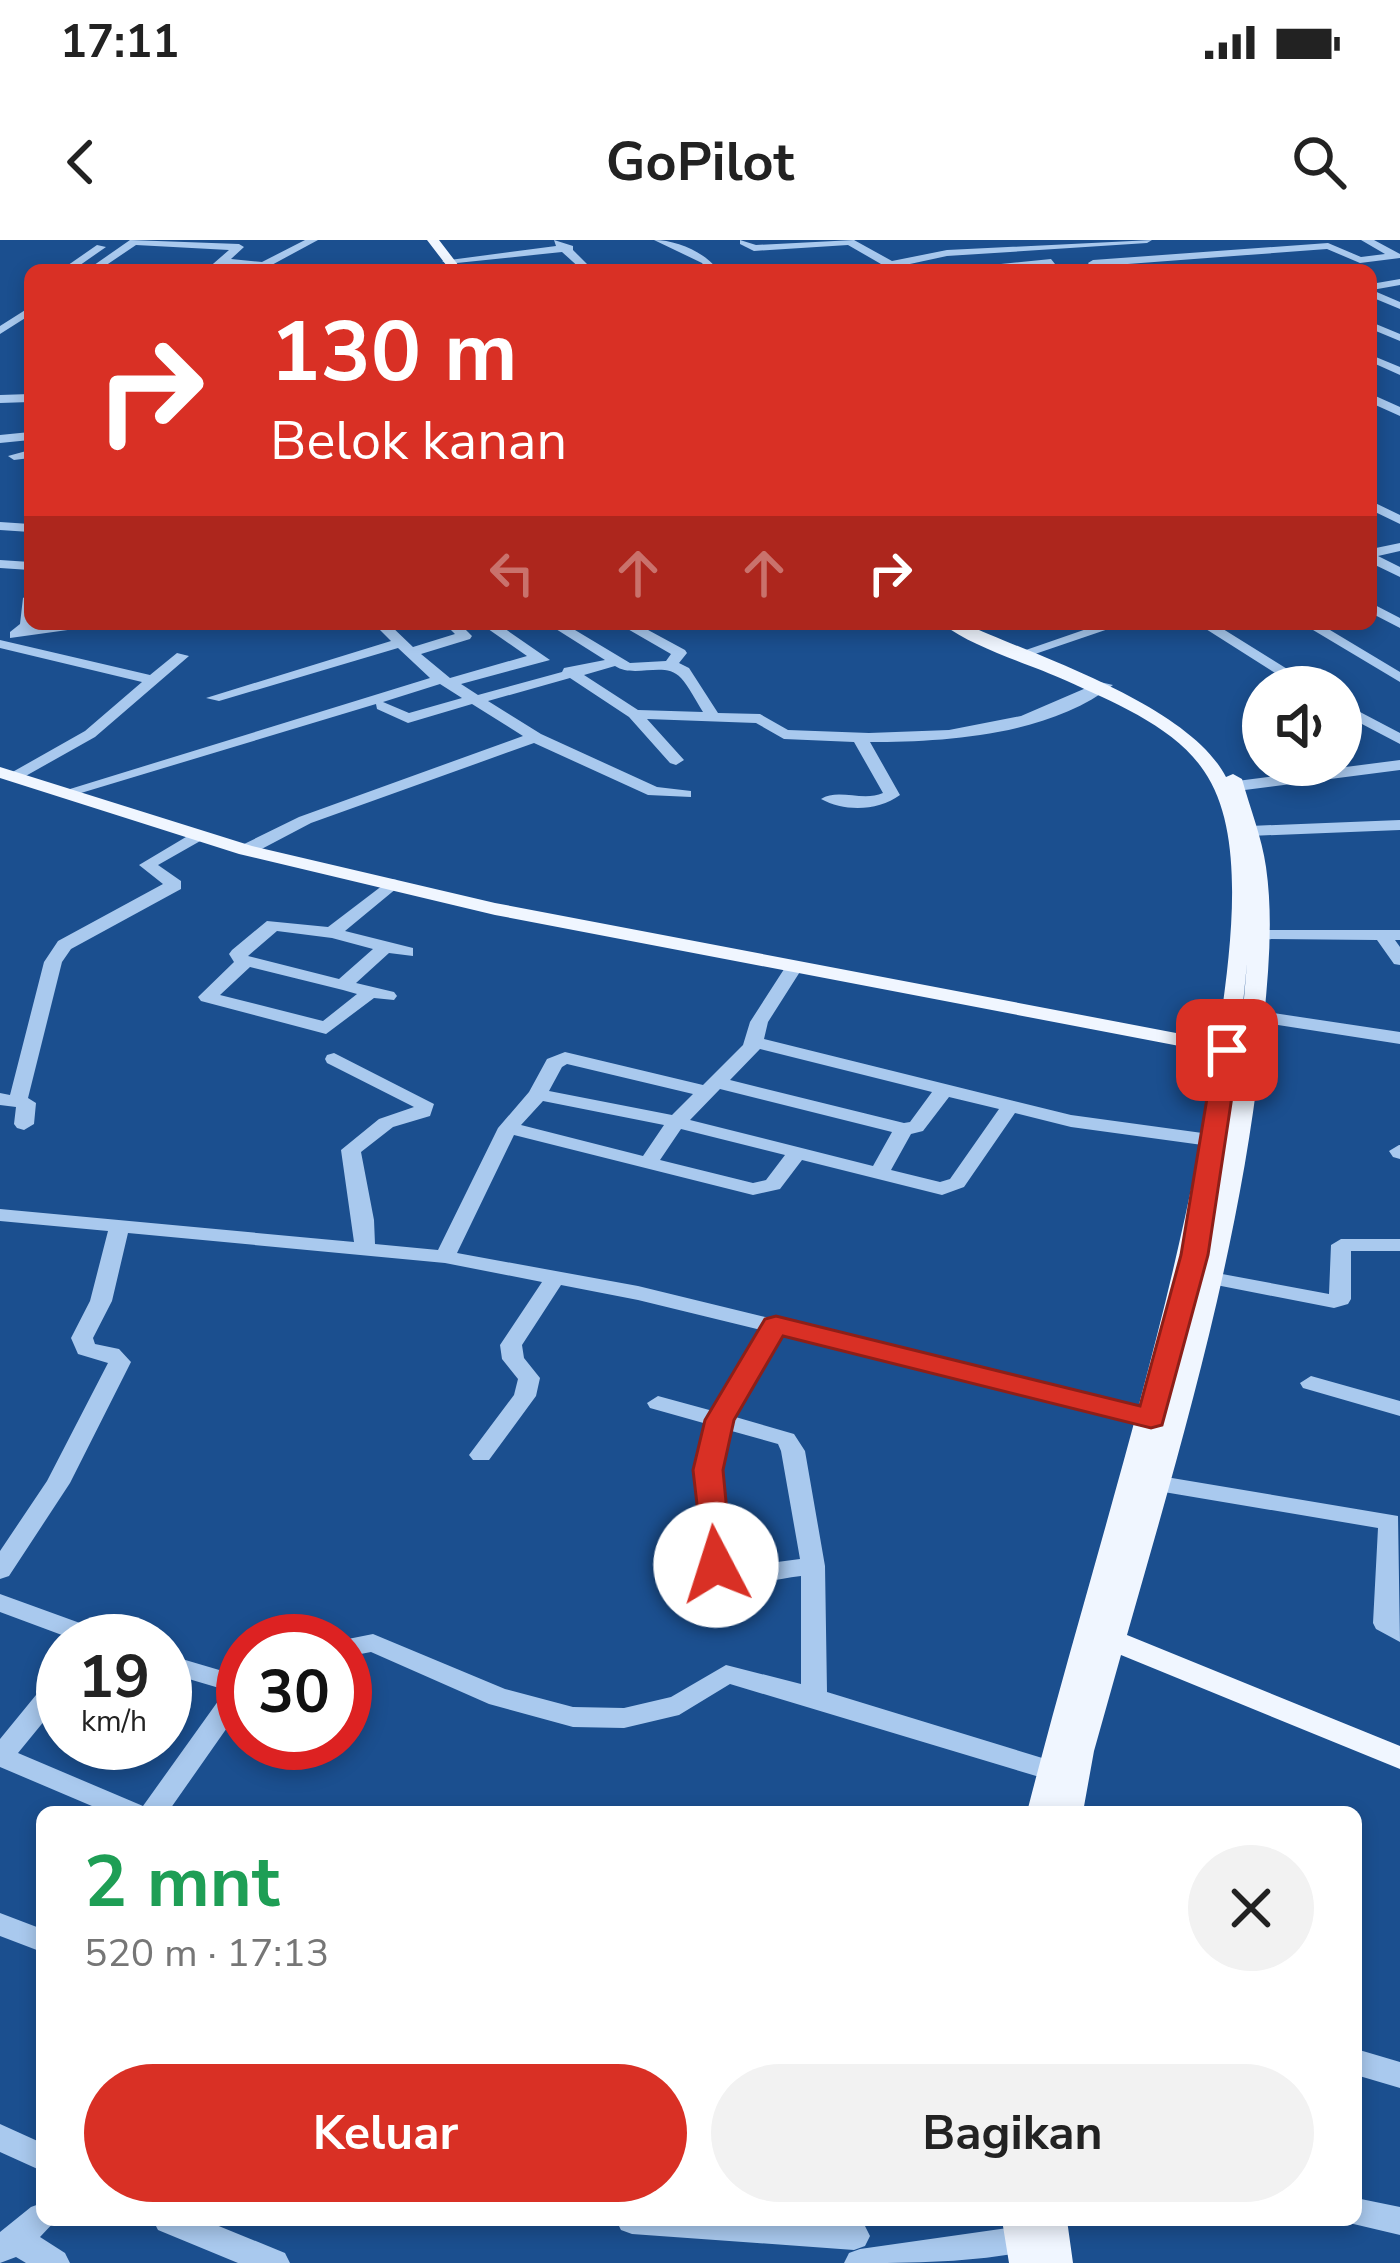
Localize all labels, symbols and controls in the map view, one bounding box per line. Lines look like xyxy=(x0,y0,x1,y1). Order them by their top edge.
text: 17:11 xyxy=(60,12,179,73)
text: GoPilot xyxy=(606,125,794,199)
icon: back xyxy=(48,129,114,195)
icon: search xyxy=(1286,129,1352,195)
text: 130 m xyxy=(270,295,518,410)
icon: right xyxy=(72,312,228,468)
text: Belok kanan xyxy=(270,404,567,478)
icon: left xyxy=(479,540,545,606)
icon: ahead xyxy=(605,540,671,606)
icon: ahead xyxy=(731,540,797,606)
icon: right xyxy=(857,540,923,606)
map controls xyxy=(1242,666,1362,786)
button: sound xyxy=(1242,666,1362,786)
pin xyxy=(1176,999,1278,1101)
icon: arrive xyxy=(1194,1017,1260,1083)
position arrow xyxy=(653,1502,779,1628)
speed limit sign: 30 xyxy=(216,1614,372,1770)
text: 19 xyxy=(78,1636,150,1718)
text: km/h xyxy=(81,1701,147,1742)
text: 2 mnt xyxy=(84,1833,280,1931)
button: close xyxy=(1188,1845,1314,1971)
text: 520 m · 17:13 xyxy=(84,1927,329,1980)
button: Keluar xyxy=(84,2064,687,2202)
button: Bagikan xyxy=(711,2064,1314,2202)

